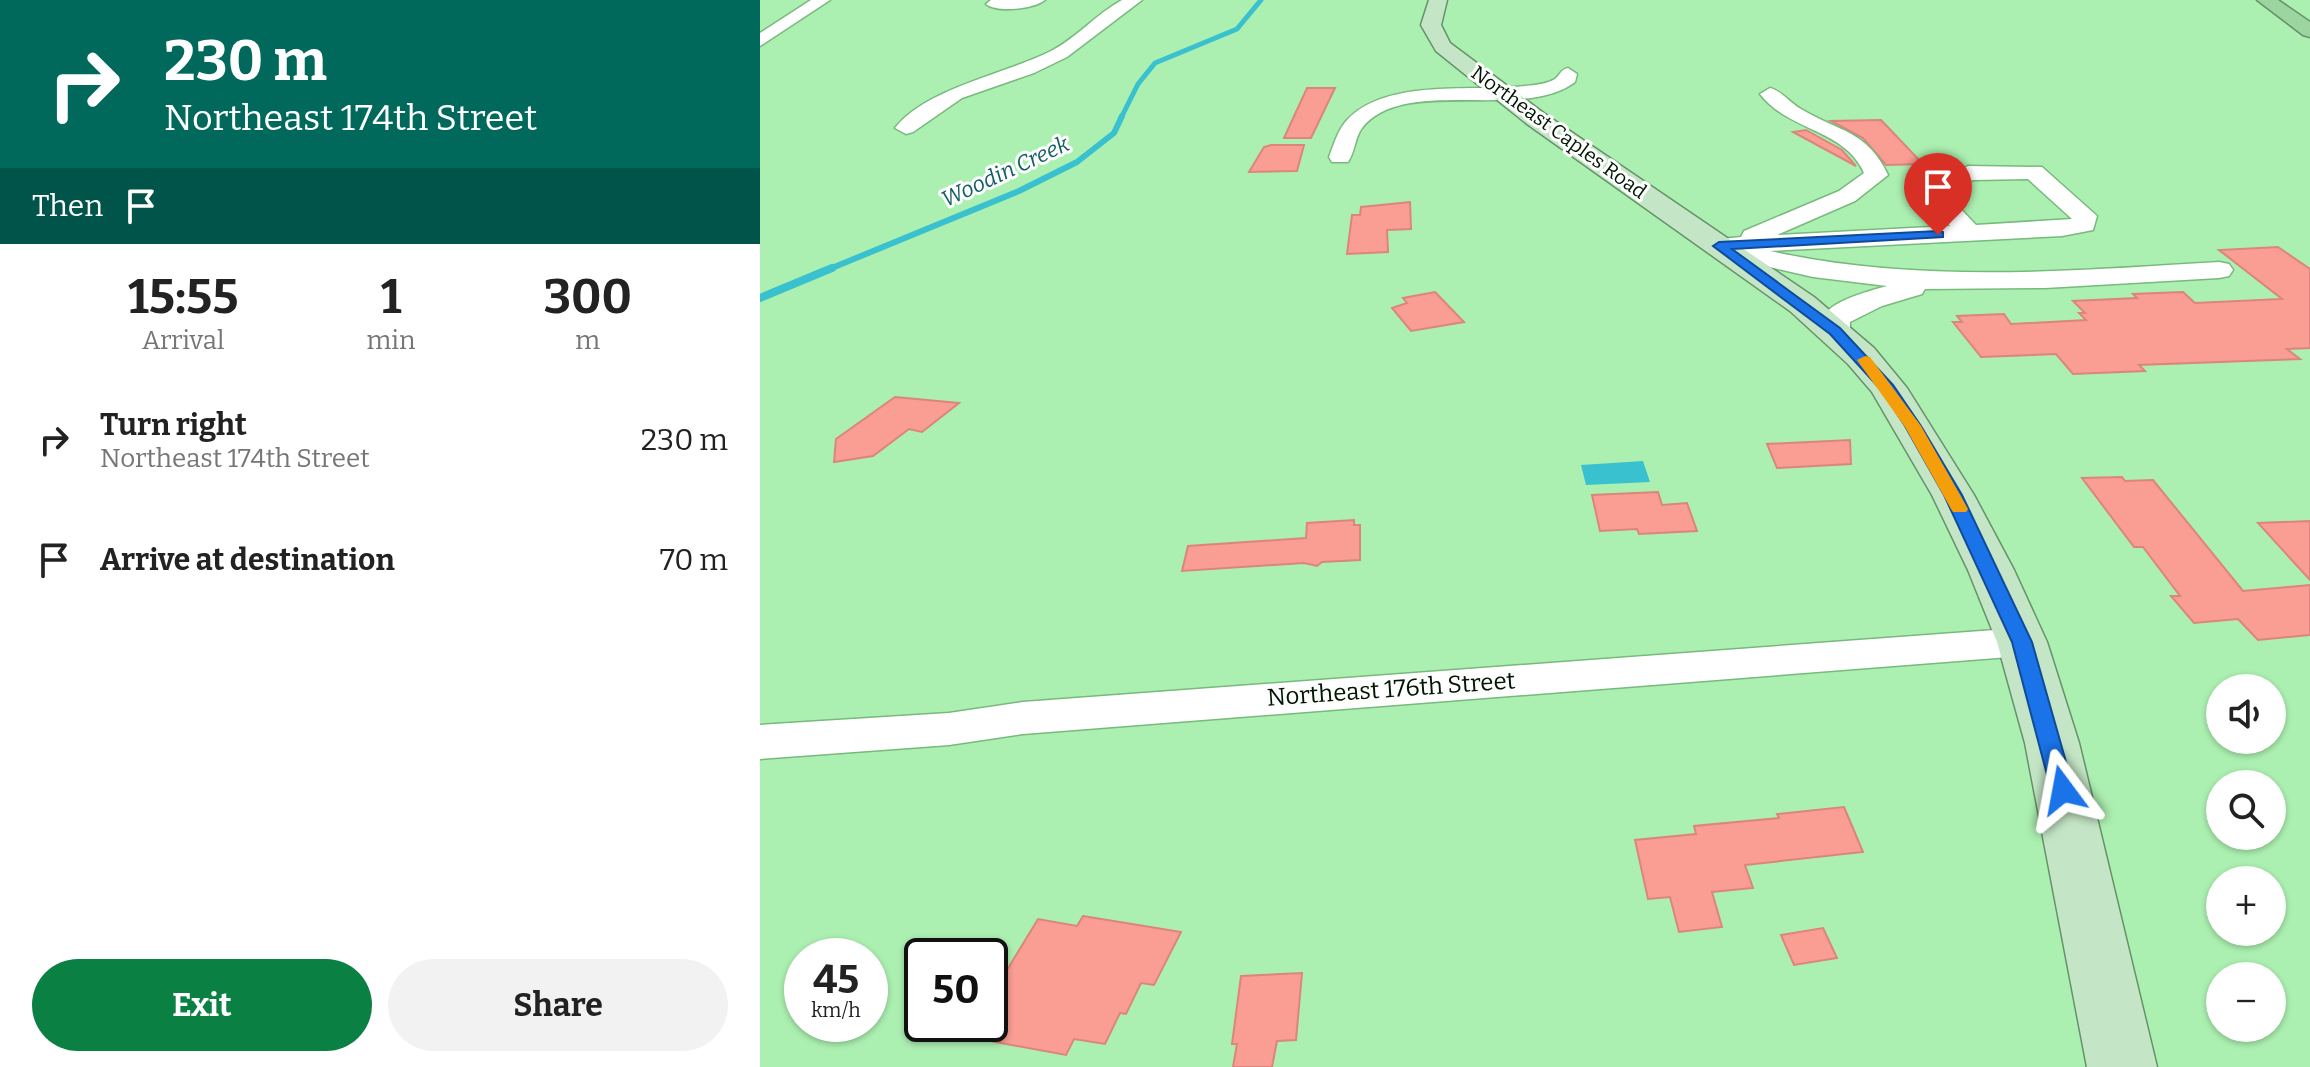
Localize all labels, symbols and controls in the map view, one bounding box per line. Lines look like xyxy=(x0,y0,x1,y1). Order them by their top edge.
text: 230 m xyxy=(164,28,327,95)
icon: right xyxy=(32,32,136,136)
street label: Northeast Caples Road xyxy=(1467,60,1651,204)
text: Northeast 174th Street xyxy=(164,96,537,140)
water label: Woodin Creek xyxy=(937,130,1074,213)
pin xyxy=(1904,153,1972,235)
icon: arrive xyxy=(1916,165,1960,209)
icon: arrive xyxy=(119,184,163,228)
text: Then xyxy=(32,188,103,224)
text: 15:55 xyxy=(128,268,239,326)
text: 1 xyxy=(381,268,401,326)
text: 300 xyxy=(543,268,632,326)
text: Arrival xyxy=(142,325,224,356)
text: min xyxy=(367,325,416,356)
text: m xyxy=(575,325,600,356)
text: Turn right xyxy=(100,407,247,443)
icon: right xyxy=(32,418,76,462)
text: 230 m xyxy=(641,422,728,458)
text: Northeast 174th Street xyxy=(100,443,370,474)
icon: arrive xyxy=(32,538,76,582)
text: Arrive at destination xyxy=(100,542,395,578)
text: 70 m xyxy=(660,542,728,578)
street label: Northeast 176th Street xyxy=(1266,666,1516,712)
map controls xyxy=(2206,674,2286,1042)
button: sound xyxy=(2206,674,2286,754)
position arrow xyxy=(2021,748,2105,832)
button: search xyxy=(2206,770,2286,850)
button: + xyxy=(2206,866,2286,946)
speed limit sign: 50 xyxy=(904,938,1008,1042)
text: 45 xyxy=(813,956,859,1004)
button: Exit xyxy=(32,959,372,1051)
button: Share xyxy=(388,959,728,1051)
button: − xyxy=(2206,962,2286,1042)
text: km/h xyxy=(811,998,861,1022)

